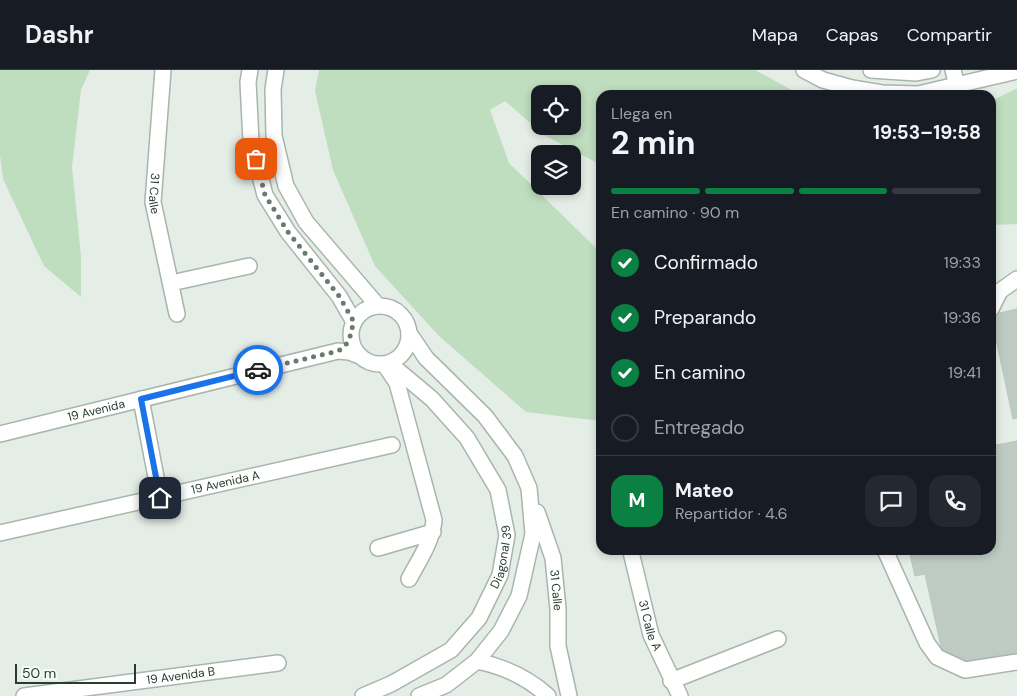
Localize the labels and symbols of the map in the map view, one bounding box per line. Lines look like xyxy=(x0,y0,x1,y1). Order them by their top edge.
pin xyxy=(235,138,277,180)
street label: 31 Calle xyxy=(145,173,163,216)
courier xyxy=(233,345,283,395)
street label: 19 Avenida xyxy=(66,396,126,425)
street label: 19 Avenida A xyxy=(190,467,261,498)
pin xyxy=(139,477,181,519)
street label: Diagonal 39 xyxy=(487,524,515,591)
street label: 31 Calle xyxy=(546,569,566,612)
street label: 31 Calle A xyxy=(635,599,665,654)
scale bar xyxy=(15,661,136,684)
street label: 19 Avenida B xyxy=(145,663,216,688)

